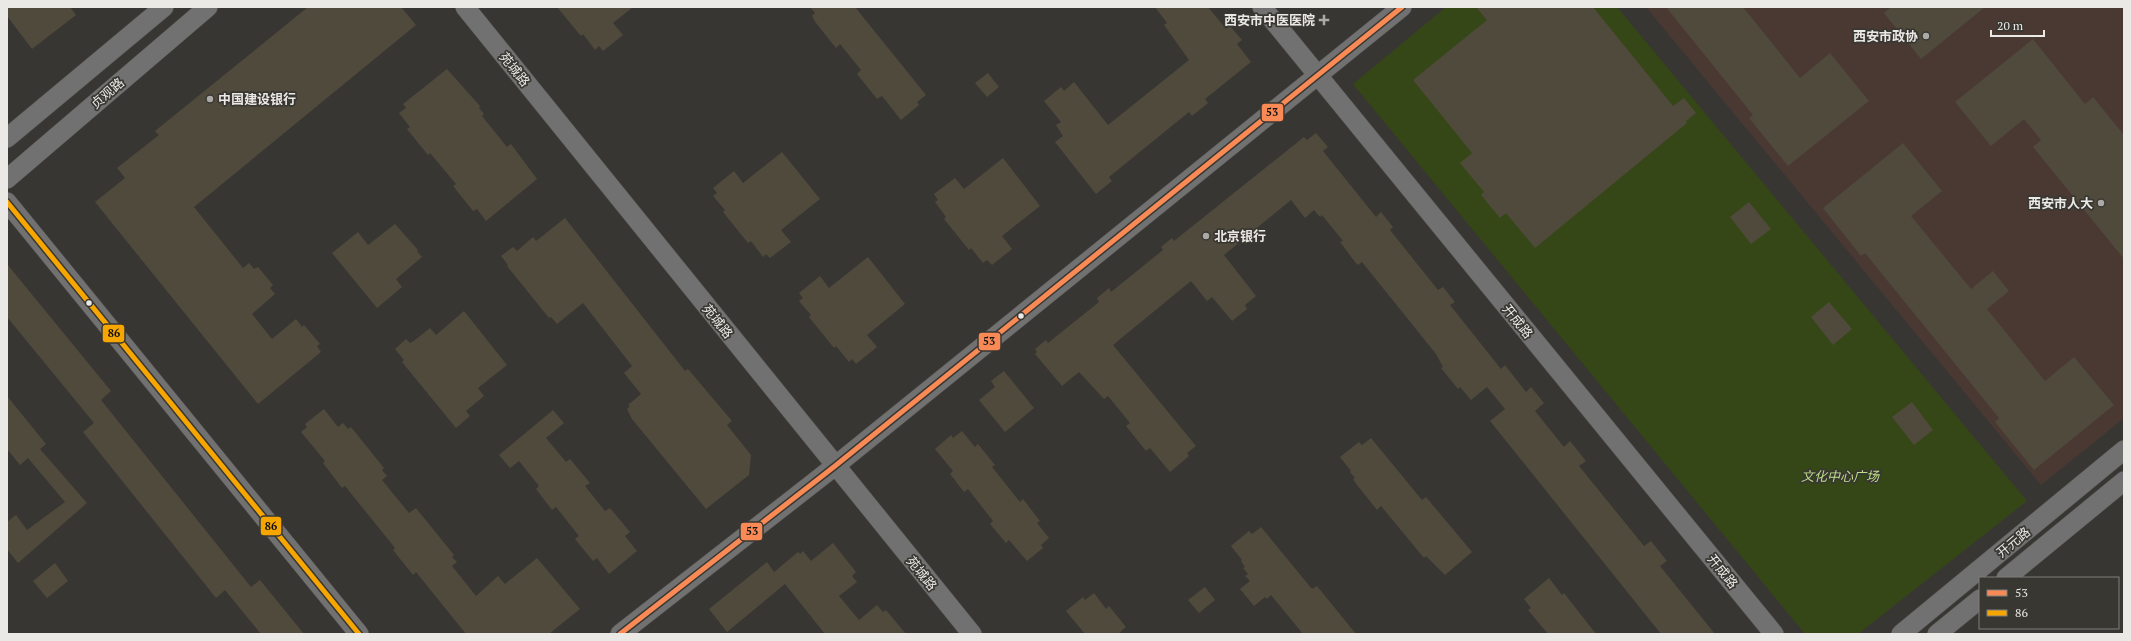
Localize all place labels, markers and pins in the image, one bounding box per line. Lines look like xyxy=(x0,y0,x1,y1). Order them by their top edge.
place label: 西安市中医医院 xyxy=(1224,11,1315,29)
marker: 西安市中医医院 xyxy=(1318,14,1330,26)
place label: 西安市政协 xyxy=(1853,27,1918,45)
marker: 西安市政协 xyxy=(1921,31,1931,41)
place label: 中国建设银行 xyxy=(218,90,296,108)
marker: 中国建设银行 xyxy=(205,94,215,104)
place label: 西安市人大 xyxy=(2028,194,2093,212)
marker: 西安市人大 xyxy=(2096,198,2106,208)
place label: 北京银行 xyxy=(1214,227,1266,245)
marker: 北京银行 xyxy=(1201,231,1211,241)
unlabelled marker xyxy=(84,298,94,308)
unlabelled marker xyxy=(1016,311,1026,321)

